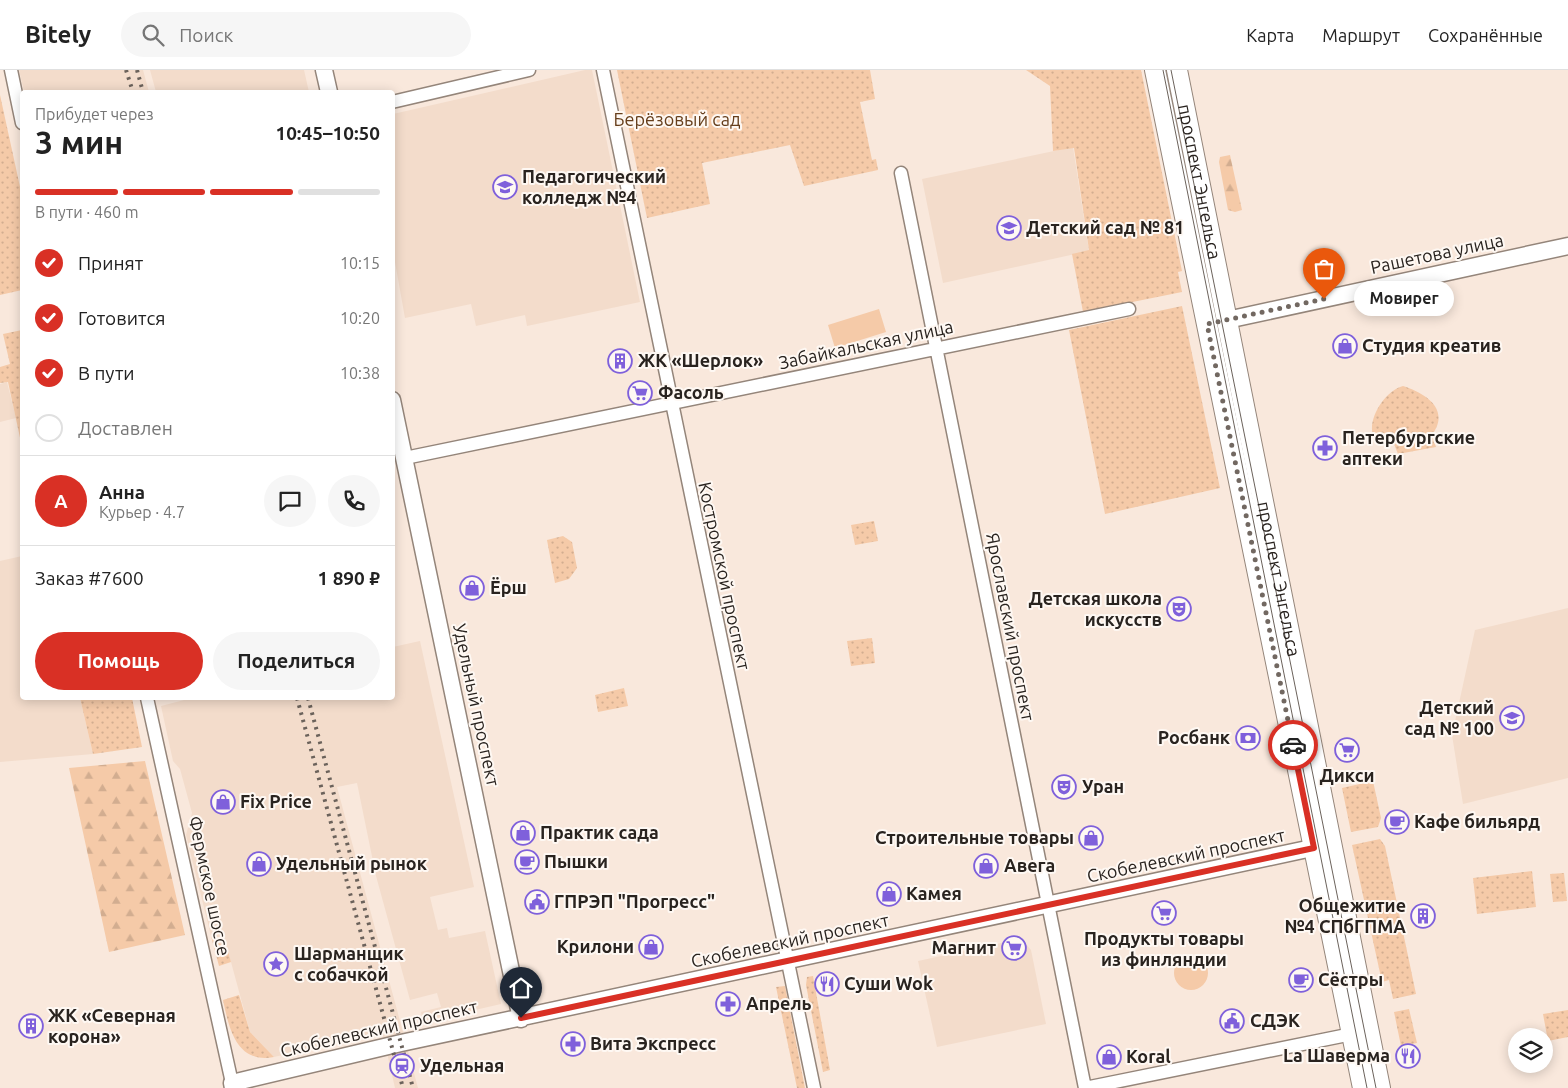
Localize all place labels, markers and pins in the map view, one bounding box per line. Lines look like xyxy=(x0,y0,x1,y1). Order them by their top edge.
place label: Педагогический колледж №4 xyxy=(522,166,666,207)
school or university icon: Педагогический колледж №4 xyxy=(492,174,518,200)
school or university icon: Детский сад № 81 xyxy=(996,215,1022,241)
place label: Детский сад № 81 xyxy=(1026,217,1184,237)
pin xyxy=(1303,248,1345,299)
callout: Мовирег xyxy=(1354,282,1454,316)
shop icon: Студия креатив xyxy=(1332,333,1358,359)
place label: Студия креатив xyxy=(1362,335,1501,355)
building icon: ЖК «Шерлок» xyxy=(607,348,633,374)
place label: ЖК «Шерлок» xyxy=(638,350,763,370)
supermarket icon: Фасоль xyxy=(627,380,653,406)
place label: Фасоль xyxy=(658,382,724,402)
place label: Петербургские аптеки xyxy=(1342,427,1475,468)
pharmacy icon: Петербургские аптеки xyxy=(1312,435,1338,461)
shop icon: Ёрш xyxy=(459,575,485,601)
place label: Ёрш xyxy=(490,577,527,597)
place label: Детская школа искусств xyxy=(1028,588,1162,629)
theatre icon: Детская школа искусств xyxy=(1166,596,1192,622)
place label: Детский сад № 100 xyxy=(1405,697,1494,738)
school or university icon: Детский сад № 100 xyxy=(1499,705,1525,731)
bank icon: Росбанк xyxy=(1235,725,1261,751)
place label: Росбанк xyxy=(1158,727,1231,747)
supermarket icon: Дикси xyxy=(1334,737,1360,763)
place label: Дикси xyxy=(1319,765,1375,785)
theatre icon: Уран xyxy=(1051,774,1077,800)
place label: Уран xyxy=(1082,776,1124,796)
shop icon: Fix Price xyxy=(210,789,236,815)
place label: Fix Price xyxy=(240,791,312,811)
cafe icon: Кафе бильярд xyxy=(1384,809,1410,835)
place label: Кафе бильярд xyxy=(1414,811,1540,831)
shop icon: Практик сада xyxy=(510,820,536,846)
place label: Практик сада xyxy=(540,822,659,842)
shop icon: Строительные товары xyxy=(1078,825,1104,851)
place label: Строительные товары xyxy=(875,827,1074,847)
cafe icon: Пышки xyxy=(514,849,540,875)
shop icon: Удельный рынок xyxy=(246,851,272,877)
place label: Пышки xyxy=(544,851,608,871)
place label: Удельный рынок xyxy=(276,853,428,873)
shop icon: Авега xyxy=(973,853,999,879)
place label: Авега xyxy=(1004,855,1055,875)
shop icon: Камея xyxy=(876,881,902,907)
place label: Камея xyxy=(906,883,962,903)
public building icon: ГПРЭП "Прогресс" xyxy=(524,889,550,915)
place label: ГПРЭП "Прогресс" xyxy=(554,891,715,911)
place label: Общежитие №4 СПбГПМА xyxy=(1284,895,1406,936)
supermarket icon: Продукты товары из финляндии xyxy=(1151,900,1177,926)
building icon: Общежитие №4 СПбГПМА xyxy=(1410,903,1436,929)
place label: Продукты товары из финляндии xyxy=(1084,928,1244,969)
shop icon: Крилони xyxy=(638,934,664,960)
supermarket icon: Магнит xyxy=(1001,935,1027,961)
place label: Крилони xyxy=(557,936,634,956)
place label: Магнит xyxy=(932,937,996,957)
place label: Шарманщик с собачкой xyxy=(294,943,405,984)
place icon: Шарманщик с собачкой xyxy=(263,951,289,977)
pin xyxy=(500,967,542,1018)
cafe icon: Сёстры xyxy=(1288,967,1314,993)
place label: Сёстры xyxy=(1318,969,1383,989)
restaurant icon: Суши Wok xyxy=(814,971,840,997)
place label: Суши Wok xyxy=(844,973,933,993)
pharmacy icon: Апрель xyxy=(715,991,741,1017)
place label: Апрель xyxy=(746,993,811,1013)
place label: ЖК «Северная корона» xyxy=(48,1005,176,1046)
public building icon: СДЭК xyxy=(1219,1008,1245,1034)
place label: СДЭК xyxy=(1250,1010,1300,1030)
building icon: ЖК «Северная корона» xyxy=(18,1013,44,1039)
pharmacy icon: Вита Экспресс xyxy=(560,1031,586,1057)
place label: Вита Экспресс xyxy=(590,1033,716,1053)
restaurant icon: La Шаверма xyxy=(1395,1043,1421,1069)
shop icon: Koral xyxy=(1096,1044,1122,1070)
place label: La Шаверма xyxy=(1283,1045,1390,1065)
place label: Koral xyxy=(1126,1046,1171,1066)
station icon: Удельная xyxy=(389,1053,415,1079)
place label: Удельная xyxy=(420,1055,504,1075)

